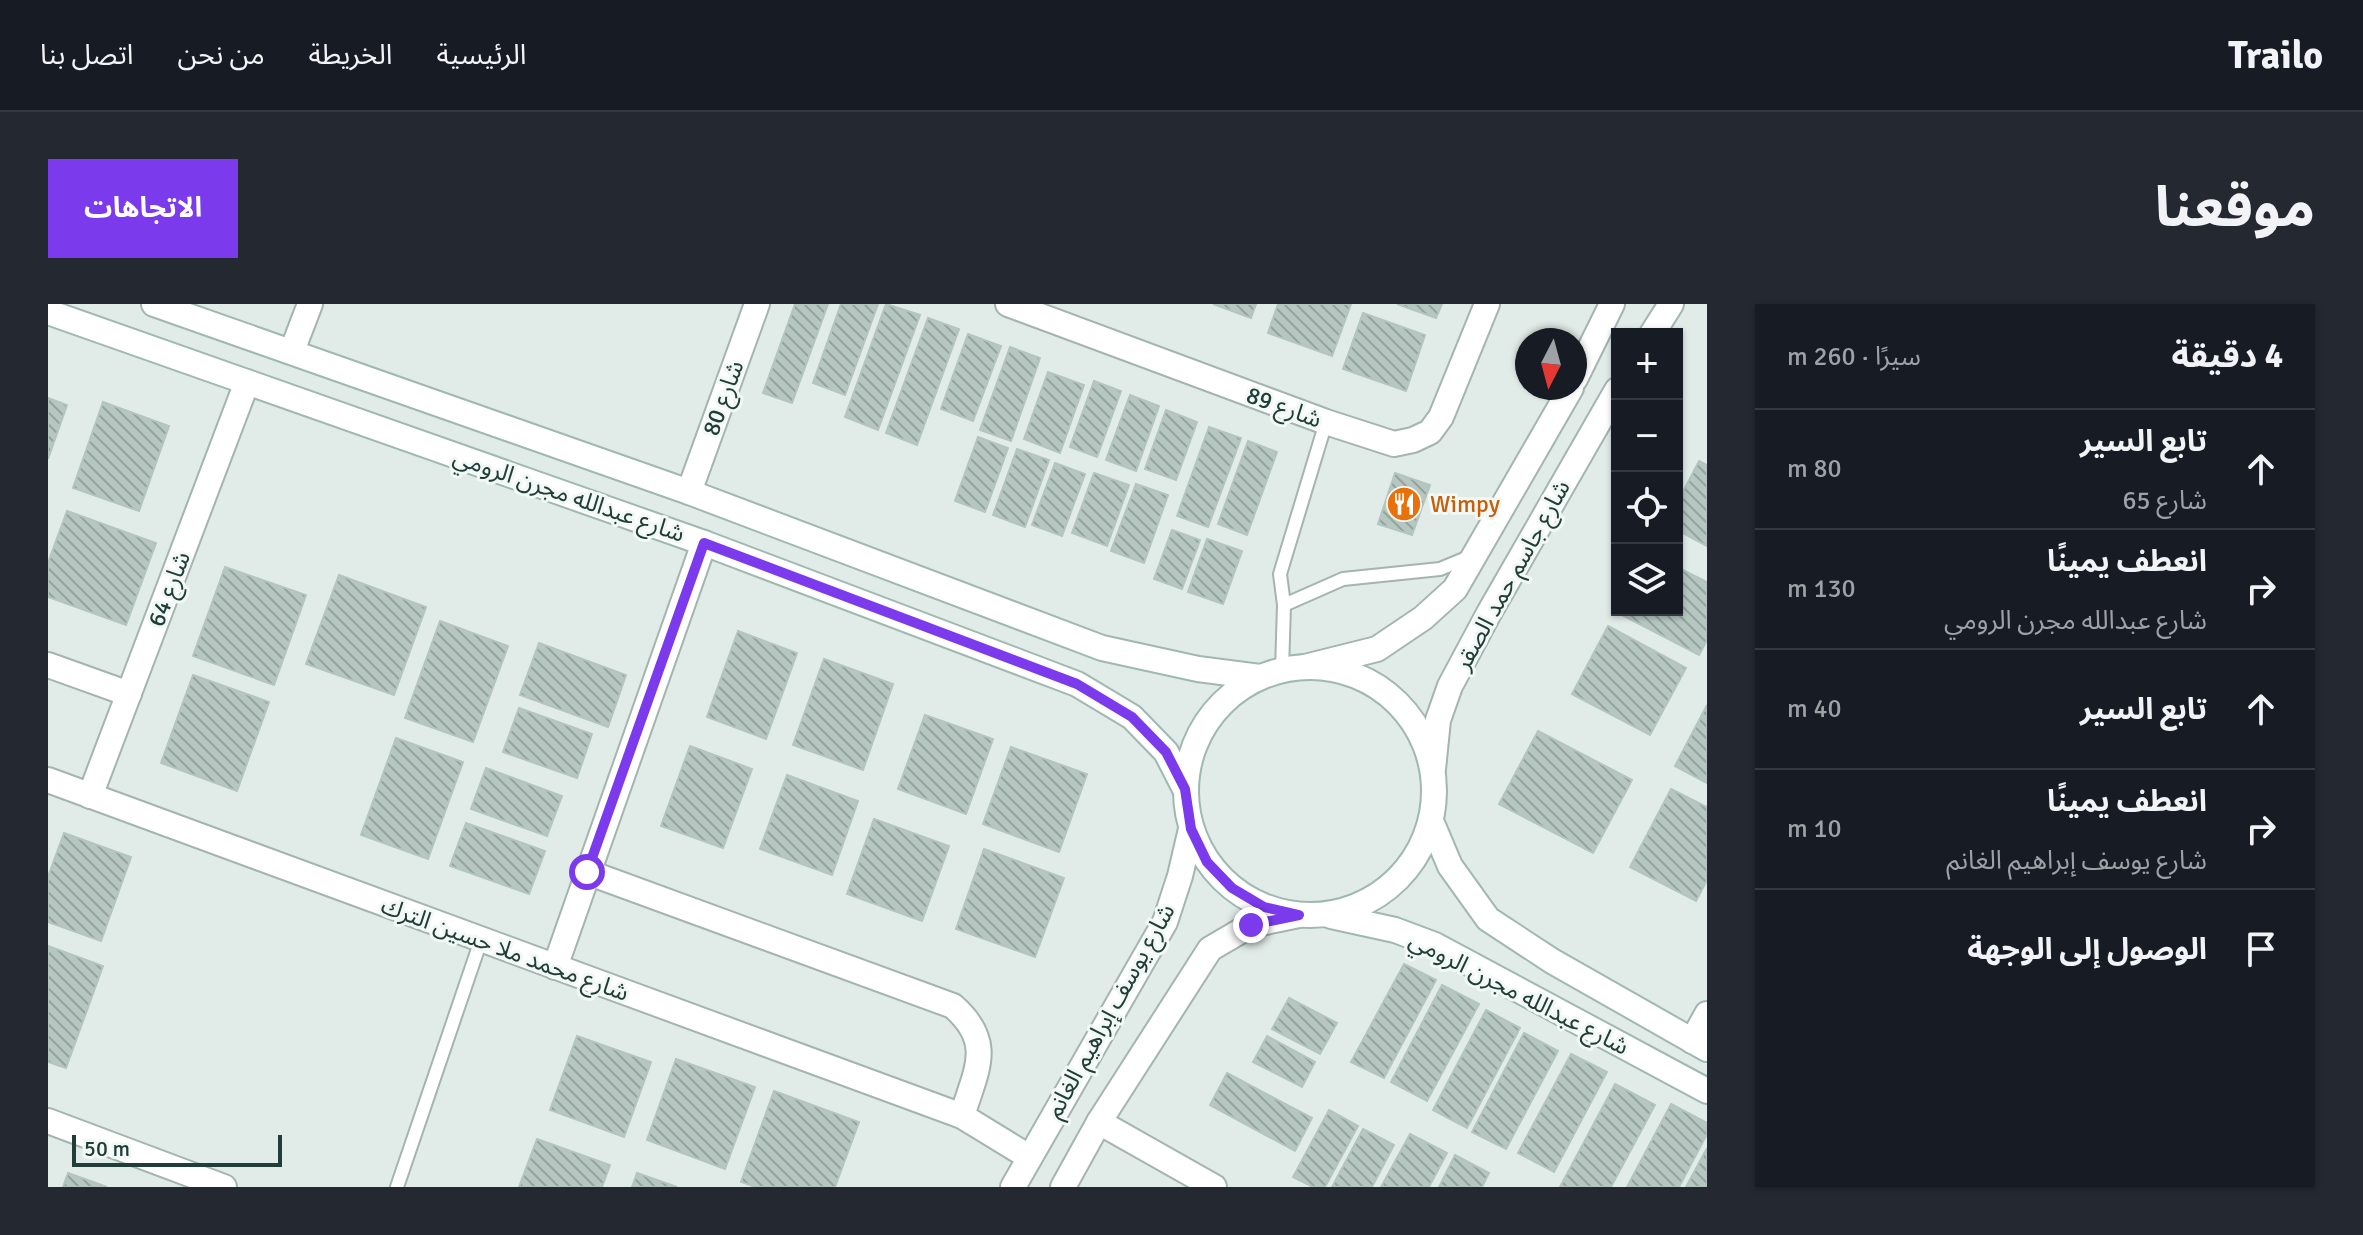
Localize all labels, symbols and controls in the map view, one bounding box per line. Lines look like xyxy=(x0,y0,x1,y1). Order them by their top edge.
text: Trailo xyxy=(2228,32,2323,79)
text: اتصل بنا xyxy=(40,38,134,72)
text: من نحن xyxy=(178,38,265,72)
text: الخريطة xyxy=(309,38,393,72)
text: الرئيسية xyxy=(437,38,527,72)
button: الاتجاهات xyxy=(48,159,238,258)
text: موقعنا xyxy=(2155,173,2315,242)
north arrow xyxy=(1515,328,1587,400)
map controls xyxy=(1611,328,1683,616)
button: + xyxy=(1611,328,1683,400)
text: 4 دقيقة xyxy=(2172,335,2283,377)
text: سيرًا · 260 m xyxy=(1787,341,1921,373)
street label: شارع 80 xyxy=(696,356,752,440)
street label: شارع 89 xyxy=(1242,380,1326,436)
button: − xyxy=(1611,400,1683,472)
text: تابع السير xyxy=(2080,423,2207,460)
street label: شارع عبدالله مجرن الرومي xyxy=(448,441,689,552)
icon: ahead xyxy=(2239,447,2283,491)
text: 80 m xyxy=(1787,453,1842,485)
button: locate xyxy=(1611,472,1683,544)
street label: شارع جاسم حمد الصقر xyxy=(1447,475,1578,677)
restaurant icon: Wimpy xyxy=(1385,485,1423,523)
text: شارع 65 xyxy=(2123,485,2207,517)
place label: Wimpy xyxy=(1430,489,1500,519)
text: انعطف يمينًا xyxy=(2047,543,2207,580)
button: layers xyxy=(1611,544,1683,616)
street label: شارع 64 xyxy=(141,547,199,631)
icon: right xyxy=(2239,567,2283,611)
text: 130 m xyxy=(1787,573,1856,605)
text: شارع عبدالله مجرن الرومي xyxy=(1944,605,2207,637)
icon: ahead xyxy=(2239,687,2283,731)
text: تابع السير xyxy=(2080,691,2207,728)
text: 40 m xyxy=(1787,693,1842,725)
text: انعطف يمينًا xyxy=(2047,783,2207,820)
icon: right xyxy=(2239,807,2283,851)
text: 10 m xyxy=(1787,813,1842,845)
text: شارع يوسف إبراهيم الغانم xyxy=(1946,845,2207,877)
route start xyxy=(569,854,605,890)
street label: شارع محمد ملا حسين الترك xyxy=(376,890,633,1010)
street label: شارع يوسف إبراهيم الغانم xyxy=(1039,899,1183,1124)
route end xyxy=(1233,907,1269,943)
street label: شارع عبدالله مجرن الرومي xyxy=(1402,925,1634,1065)
icon: arrive xyxy=(2239,927,2283,971)
text: الوصول إلى الوجهة xyxy=(1967,931,2207,968)
scale bar xyxy=(72,1131,282,1167)
text: 50 m xyxy=(84,1135,130,1162)

